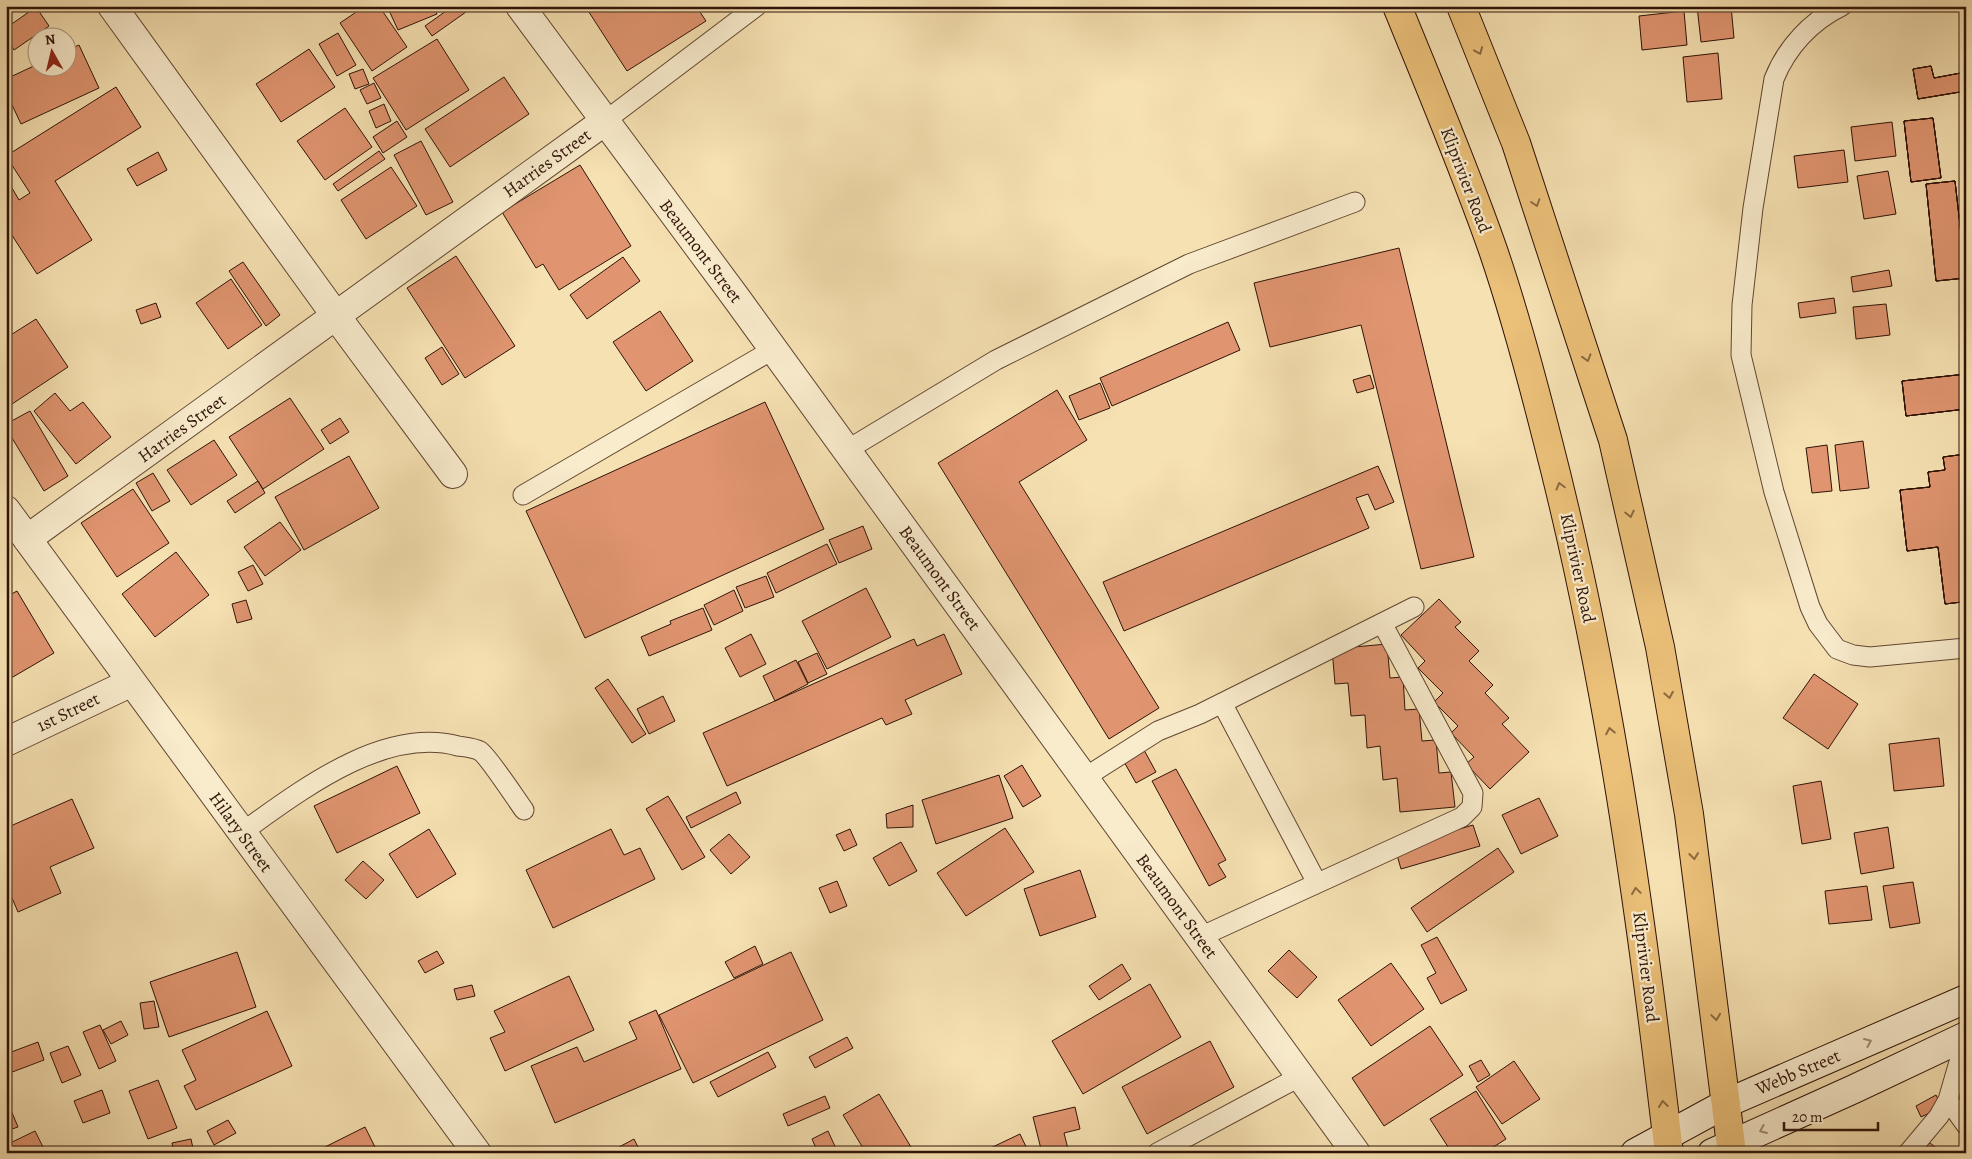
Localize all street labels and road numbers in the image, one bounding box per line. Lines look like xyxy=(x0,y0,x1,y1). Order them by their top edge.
street label: Harries Street xyxy=(498,123,596,203)
street label: Kliprivier Road xyxy=(1435,124,1497,237)
street label: Beaumont Street xyxy=(654,194,748,308)
street label: Harries Street xyxy=(133,388,231,468)
street label: Kliprivier Road xyxy=(1555,511,1601,625)
street label: Beaumont Street xyxy=(894,521,986,635)
street label: 1st Street xyxy=(33,686,103,738)
street label: Hilary Street xyxy=(204,787,278,877)
street label: Beaumont Street xyxy=(1131,849,1223,963)
street label: Kliprivier Road xyxy=(1627,910,1665,1024)
street label: Webb Street xyxy=(1751,1043,1844,1101)

